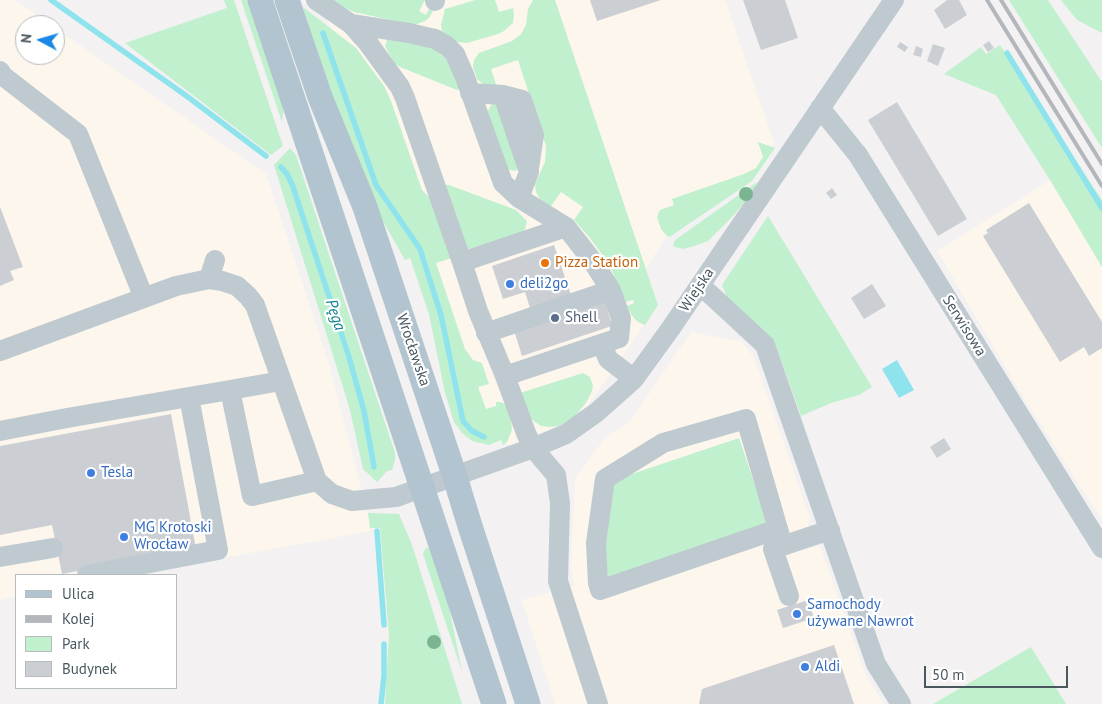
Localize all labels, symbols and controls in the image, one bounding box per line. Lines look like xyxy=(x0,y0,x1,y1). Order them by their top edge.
north arrow xyxy=(15,15,65,65)
text: N xyxy=(17,33,36,44)
place label: Pizza Station xyxy=(555,254,638,272)
marker: Pizza Station xyxy=(539,257,551,269)
street label: Wiejska xyxy=(676,265,718,315)
place label: deli2go xyxy=(520,275,568,293)
marker: deli2go xyxy=(504,278,516,290)
street label: Serwisowa xyxy=(938,292,990,360)
water label: Pęga xyxy=(321,297,349,333)
place label: Shell xyxy=(565,309,598,327)
street label: Wrocławska xyxy=(392,311,434,389)
marker: Shell xyxy=(549,312,561,324)
place label: Tesla xyxy=(101,464,133,482)
marker: Tesla xyxy=(85,467,97,479)
place label: MG Krotoski Wrocław xyxy=(134,519,211,554)
marker: MG Krotoski Wrocław xyxy=(118,531,130,543)
legend xyxy=(15,574,178,689)
text: Ulica xyxy=(62,584,94,603)
place label: Samochody używane Nawrot xyxy=(807,596,914,631)
marker: Samochody używane Nawrot xyxy=(791,608,803,620)
text: Kolej xyxy=(62,609,94,628)
text: Park xyxy=(62,634,90,653)
scale bar xyxy=(927,656,1071,688)
place label: Aldi xyxy=(815,658,840,676)
text: Budynek xyxy=(62,659,117,678)
marker: Aldi xyxy=(799,661,811,673)
text: 50 m xyxy=(932,665,965,684)

